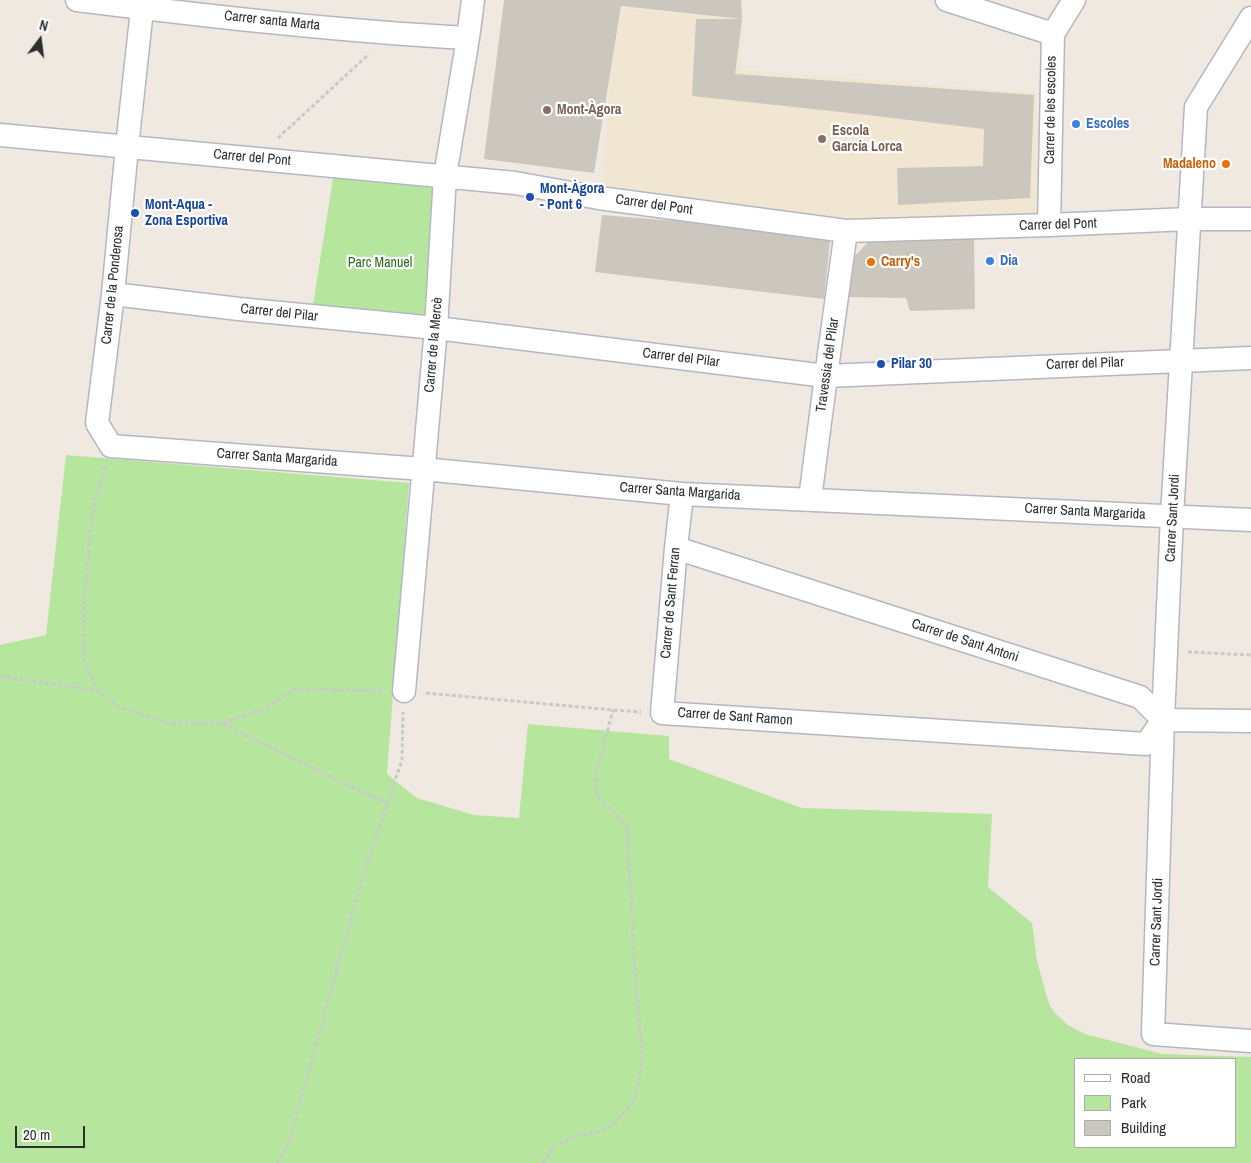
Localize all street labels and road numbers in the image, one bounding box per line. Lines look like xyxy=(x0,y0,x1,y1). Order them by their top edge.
street label: Carrer santa Marta xyxy=(223,8,321,34)
street label: Carrer de les escoles xyxy=(1042,56,1060,164)
street label: Carrer del Pont xyxy=(212,146,292,170)
street label: Carrer del Pont xyxy=(614,191,694,219)
street label: Carrer del Pont xyxy=(1019,215,1097,235)
street label: Carrer de la Ponderosa xyxy=(98,225,128,345)
street label: Carrer de la Mercè xyxy=(421,297,447,393)
street label: Carrer del Pilar xyxy=(239,301,319,325)
street label: Travessia del Pilar xyxy=(813,317,843,413)
street label: Carrer del Pilar xyxy=(641,345,721,371)
street label: Carrer del Pilar xyxy=(1046,354,1124,374)
street label: Carrer Santa Margarida xyxy=(216,445,338,471)
street label: Carrer Sant Jordi xyxy=(1162,474,1184,562)
street label: Carrer Santa Margarida xyxy=(619,479,741,505)
street label: Carrer Santa Margarida xyxy=(1024,500,1146,524)
street label: Carrer de Sant Ferran xyxy=(658,547,684,659)
street label: Carrer de Sant Antoni xyxy=(909,616,1021,666)
street label: Carrer de Sant Ramon xyxy=(677,705,793,729)
street label: Carrer Sant Jordi xyxy=(1147,878,1167,966)

